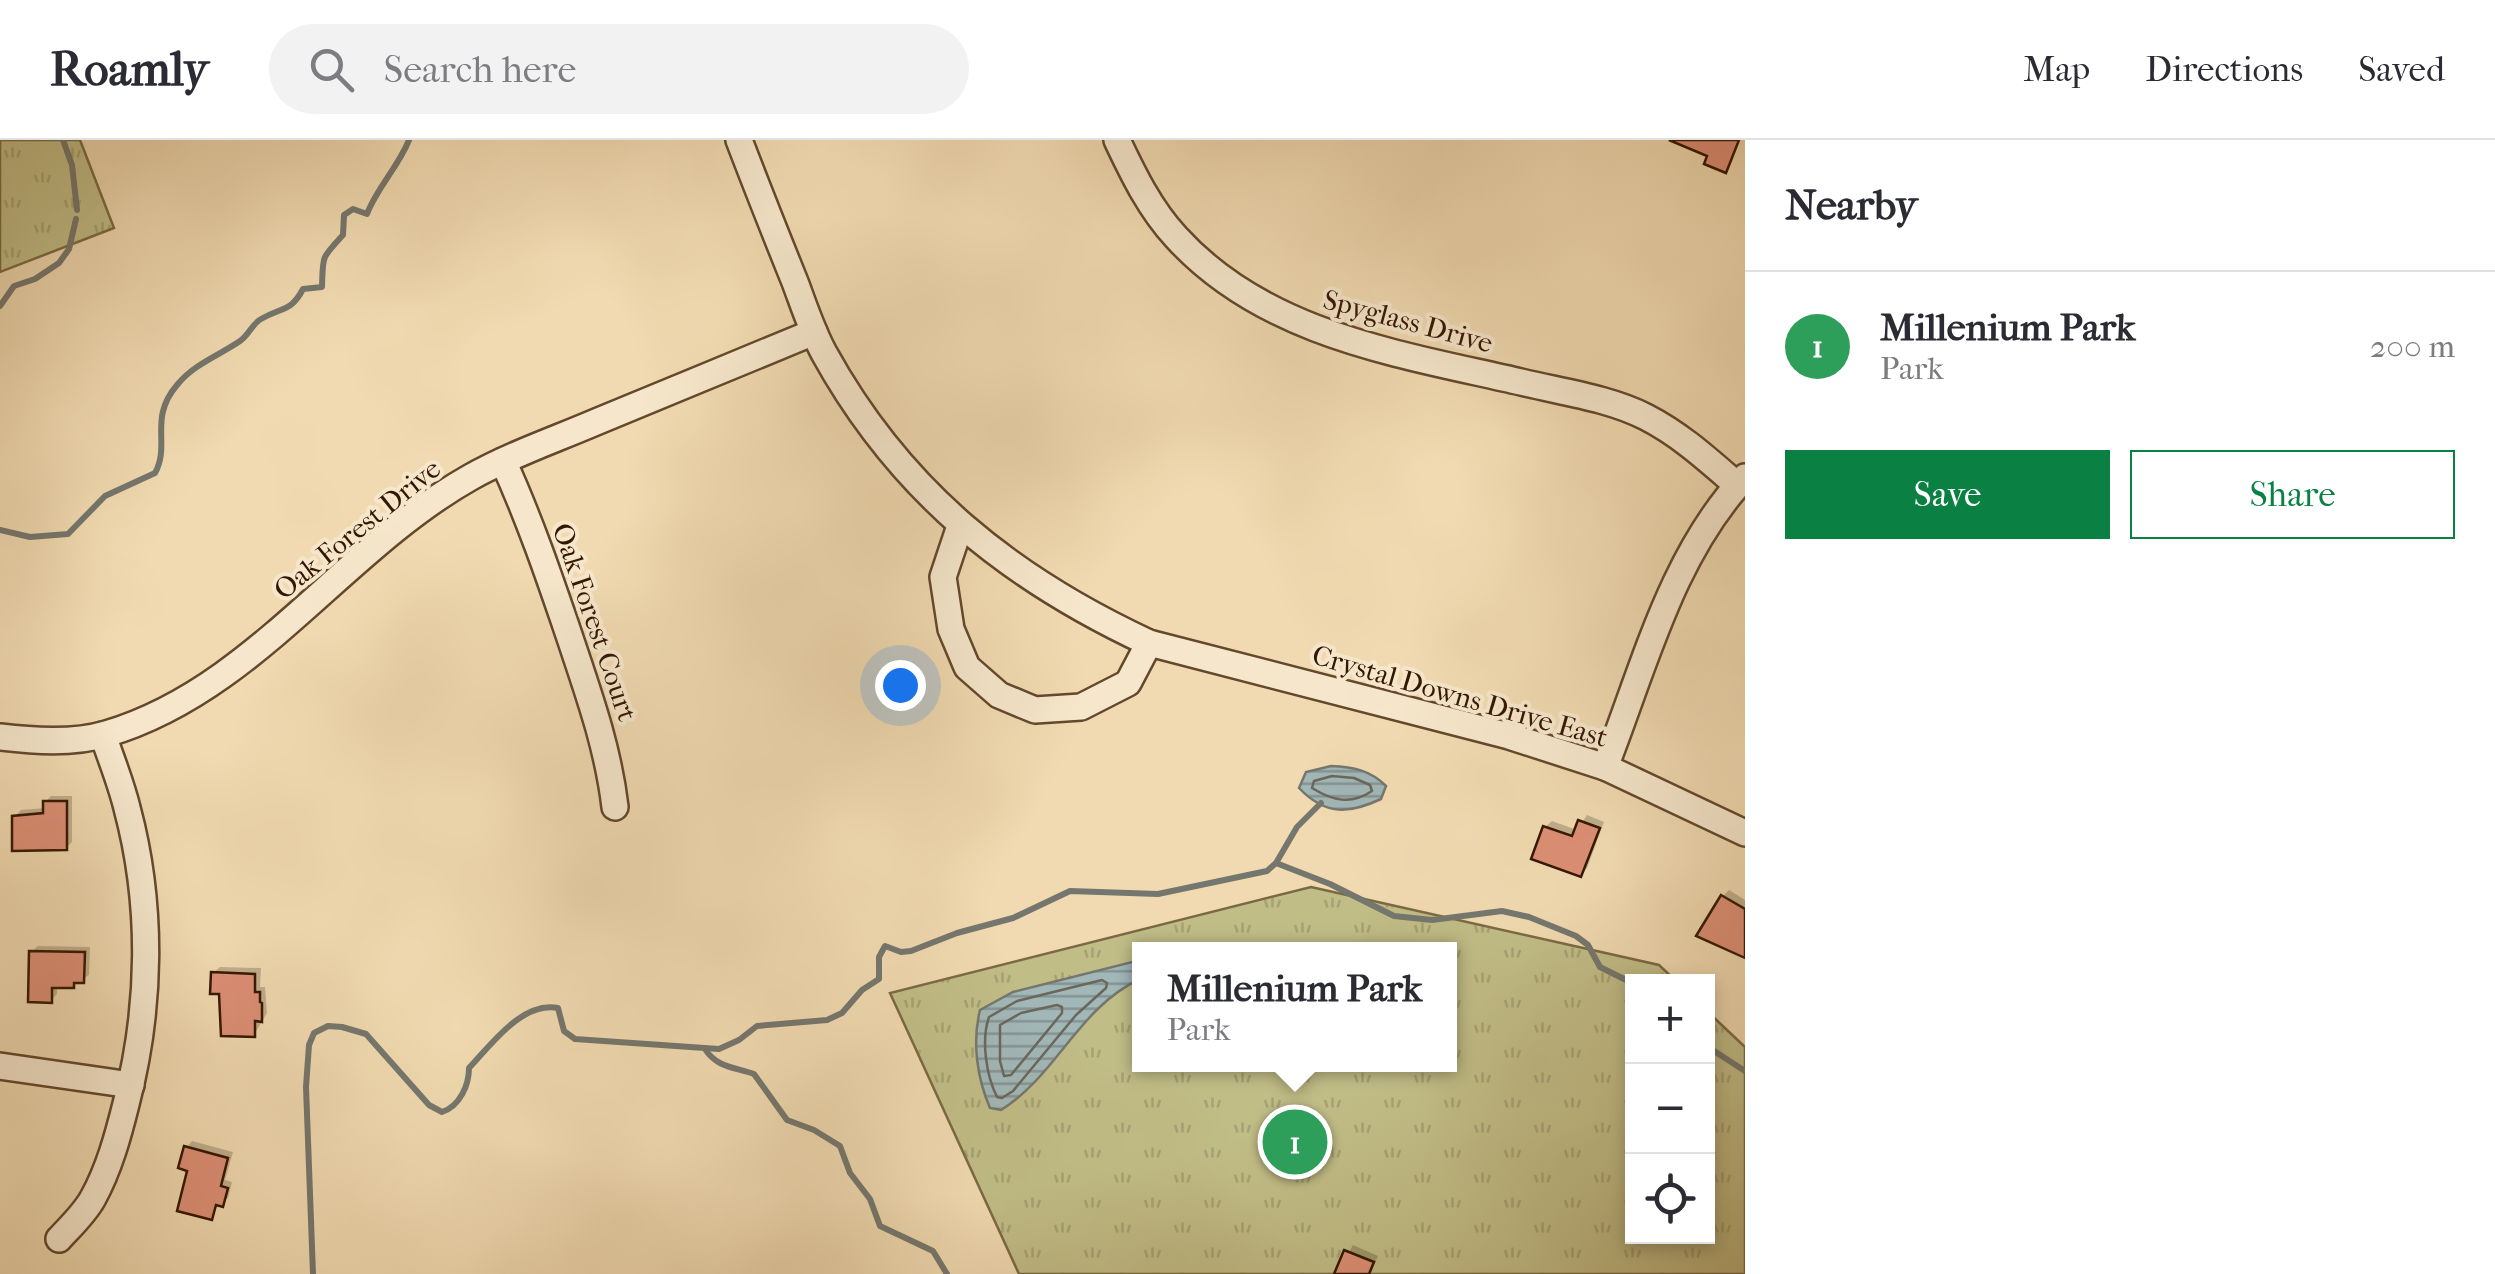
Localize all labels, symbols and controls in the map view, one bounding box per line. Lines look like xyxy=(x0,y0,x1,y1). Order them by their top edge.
search box xyxy=(269,24,969,114)
text: Roamly xyxy=(50,41,209,97)
icon: search xyxy=(304,42,359,97)
text: Search here xyxy=(384,47,576,92)
text: Map xyxy=(2023,49,2090,90)
text: Directions xyxy=(2145,49,2303,90)
text: Saved xyxy=(2358,49,2445,90)
text: Nearby xyxy=(1785,181,1917,230)
street label: Spyglass Drive xyxy=(1320,283,1497,360)
text: Millenium Park xyxy=(1880,305,2135,350)
text: 1 xyxy=(1812,328,1823,365)
text: 200 m xyxy=(2370,328,2455,365)
text: Park xyxy=(1880,350,1944,387)
button: Save xyxy=(1785,450,2110,539)
button: Share xyxy=(2130,450,2455,539)
street label: Oak Forest Drive xyxy=(267,452,447,606)
street label: Oak Forest Court xyxy=(546,519,644,725)
street label: Crystal Downs Drive East xyxy=(1309,638,1611,754)
your location xyxy=(875,660,926,711)
popup xyxy=(1132,942,1457,1072)
text: Millenium Park xyxy=(1167,966,1422,1011)
map controls xyxy=(1625,974,1715,1244)
button: + xyxy=(1625,974,1715,1064)
text: Park xyxy=(1167,1011,1230,1048)
button: − xyxy=(1625,1064,1715,1154)
pin: 1 xyxy=(1262,1104,1328,1180)
button: locate xyxy=(1625,1154,1715,1244)

